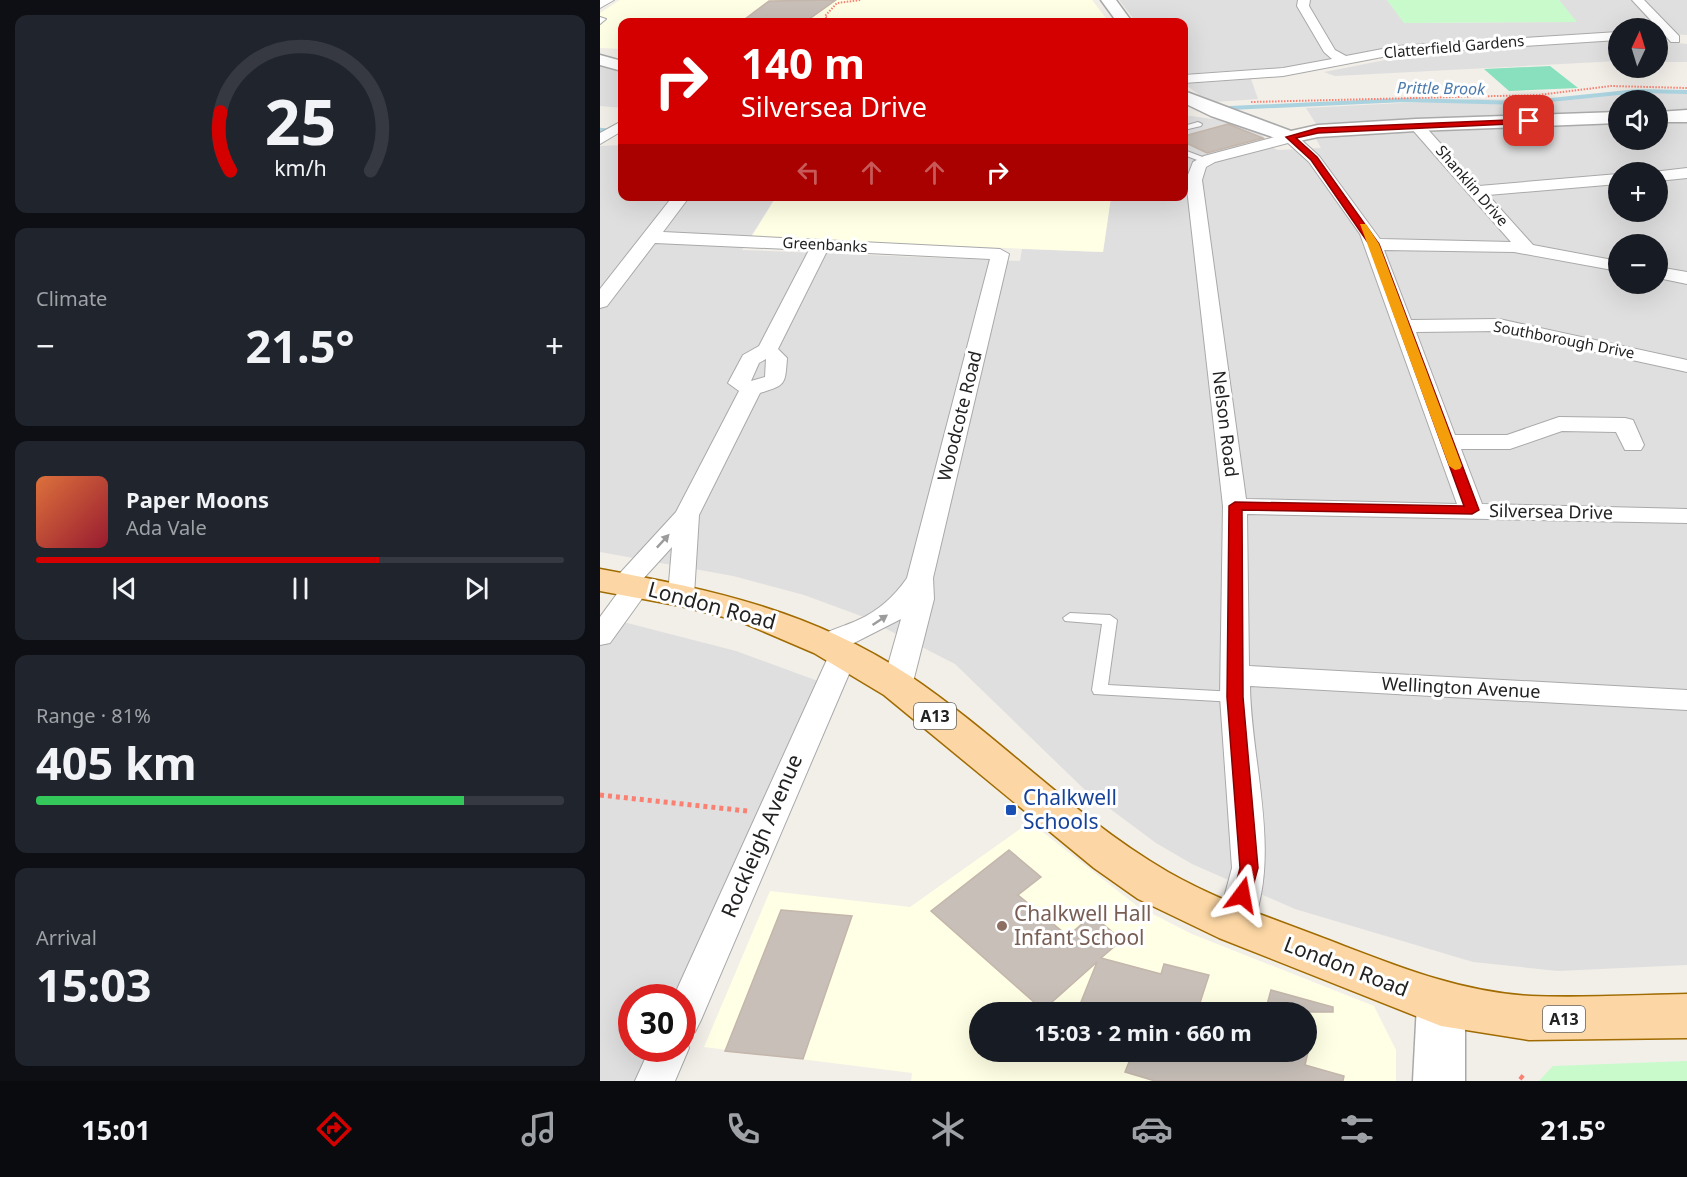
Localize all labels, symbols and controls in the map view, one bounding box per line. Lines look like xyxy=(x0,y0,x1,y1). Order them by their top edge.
north arrow xyxy=(1608,18,1668,78)
map controls xyxy=(1608,18,1668,294)
street label: Clatterfield Gardens xyxy=(1383,30,1525,62)
text: 140 m xyxy=(741,34,865,91)
icon: right xyxy=(642,42,720,120)
water label: Prittle Brook xyxy=(1397,76,1486,100)
text: 25 xyxy=(264,78,336,163)
text: Silversea Drive xyxy=(741,88,927,125)
button: sound xyxy=(1608,90,1668,150)
pin xyxy=(1503,95,1554,146)
icon: arrive xyxy=(1512,104,1545,137)
street label: Shanklin Drive xyxy=(1432,141,1514,230)
text: km/h xyxy=(274,153,326,182)
icon: left xyxy=(792,156,825,189)
icon: ahead xyxy=(855,156,888,189)
icon: ahead xyxy=(918,156,951,189)
icon: right xyxy=(981,156,1014,189)
button: + xyxy=(1608,162,1668,222)
street label: Greenbanks xyxy=(782,232,868,256)
button: − xyxy=(1608,234,1668,294)
text: Climate xyxy=(36,285,107,312)
text: 21.5° xyxy=(246,315,354,376)
street label: Southborough Drive xyxy=(1492,316,1636,363)
text: − xyxy=(36,323,55,368)
text: + xyxy=(545,323,564,368)
street label: Woodcote Road xyxy=(931,348,987,483)
street label: Nelson Road xyxy=(1208,369,1244,478)
text: Paper Moons xyxy=(126,484,269,514)
street label: Silversea Drive xyxy=(1489,498,1613,524)
text: Ada Vale xyxy=(126,514,207,541)
one-way arrow xyxy=(655,535,669,549)
icon: previous xyxy=(108,572,141,605)
icon: pause xyxy=(284,572,317,605)
icon: next xyxy=(460,572,493,605)
street label: London Road xyxy=(645,575,779,636)
one-way arrow xyxy=(872,614,888,626)
street label: Wellington Avenue xyxy=(1381,671,1541,703)
text: Range · 81% xyxy=(36,702,151,729)
road number: A13 xyxy=(914,703,956,729)
text: 405 km xyxy=(36,732,197,793)
street label: Rockleigh Avenue xyxy=(714,750,808,922)
place label: Chalkwell Schools xyxy=(1023,783,1117,835)
marker: Chalkwell Schools xyxy=(1004,803,1018,817)
position arrow xyxy=(1210,863,1274,927)
place label: Chalkwell Hall Infant School xyxy=(1014,899,1152,951)
marker: Chalkwell Hall Infant School xyxy=(995,919,1009,933)
text: Arrival xyxy=(36,924,97,951)
street label: London Road xyxy=(1280,929,1413,1003)
text: 15:03 xyxy=(36,954,152,1015)
speed limit sign: 30 xyxy=(618,984,696,1062)
road number: A13 xyxy=(1543,1006,1585,1032)
text: 15:03 · 2 min · 660 m xyxy=(1034,1017,1252,1047)
icon: directions xyxy=(313,1108,355,1150)
icon: music xyxy=(518,1108,560,1150)
icon: phone xyxy=(722,1108,764,1150)
icon: climate xyxy=(927,1108,969,1150)
icon: car xyxy=(1131,1108,1173,1150)
icon: filters xyxy=(1336,1108,1378,1150)
text: 15:01 xyxy=(81,1111,151,1148)
text: 21.5° xyxy=(1540,1111,1606,1148)

